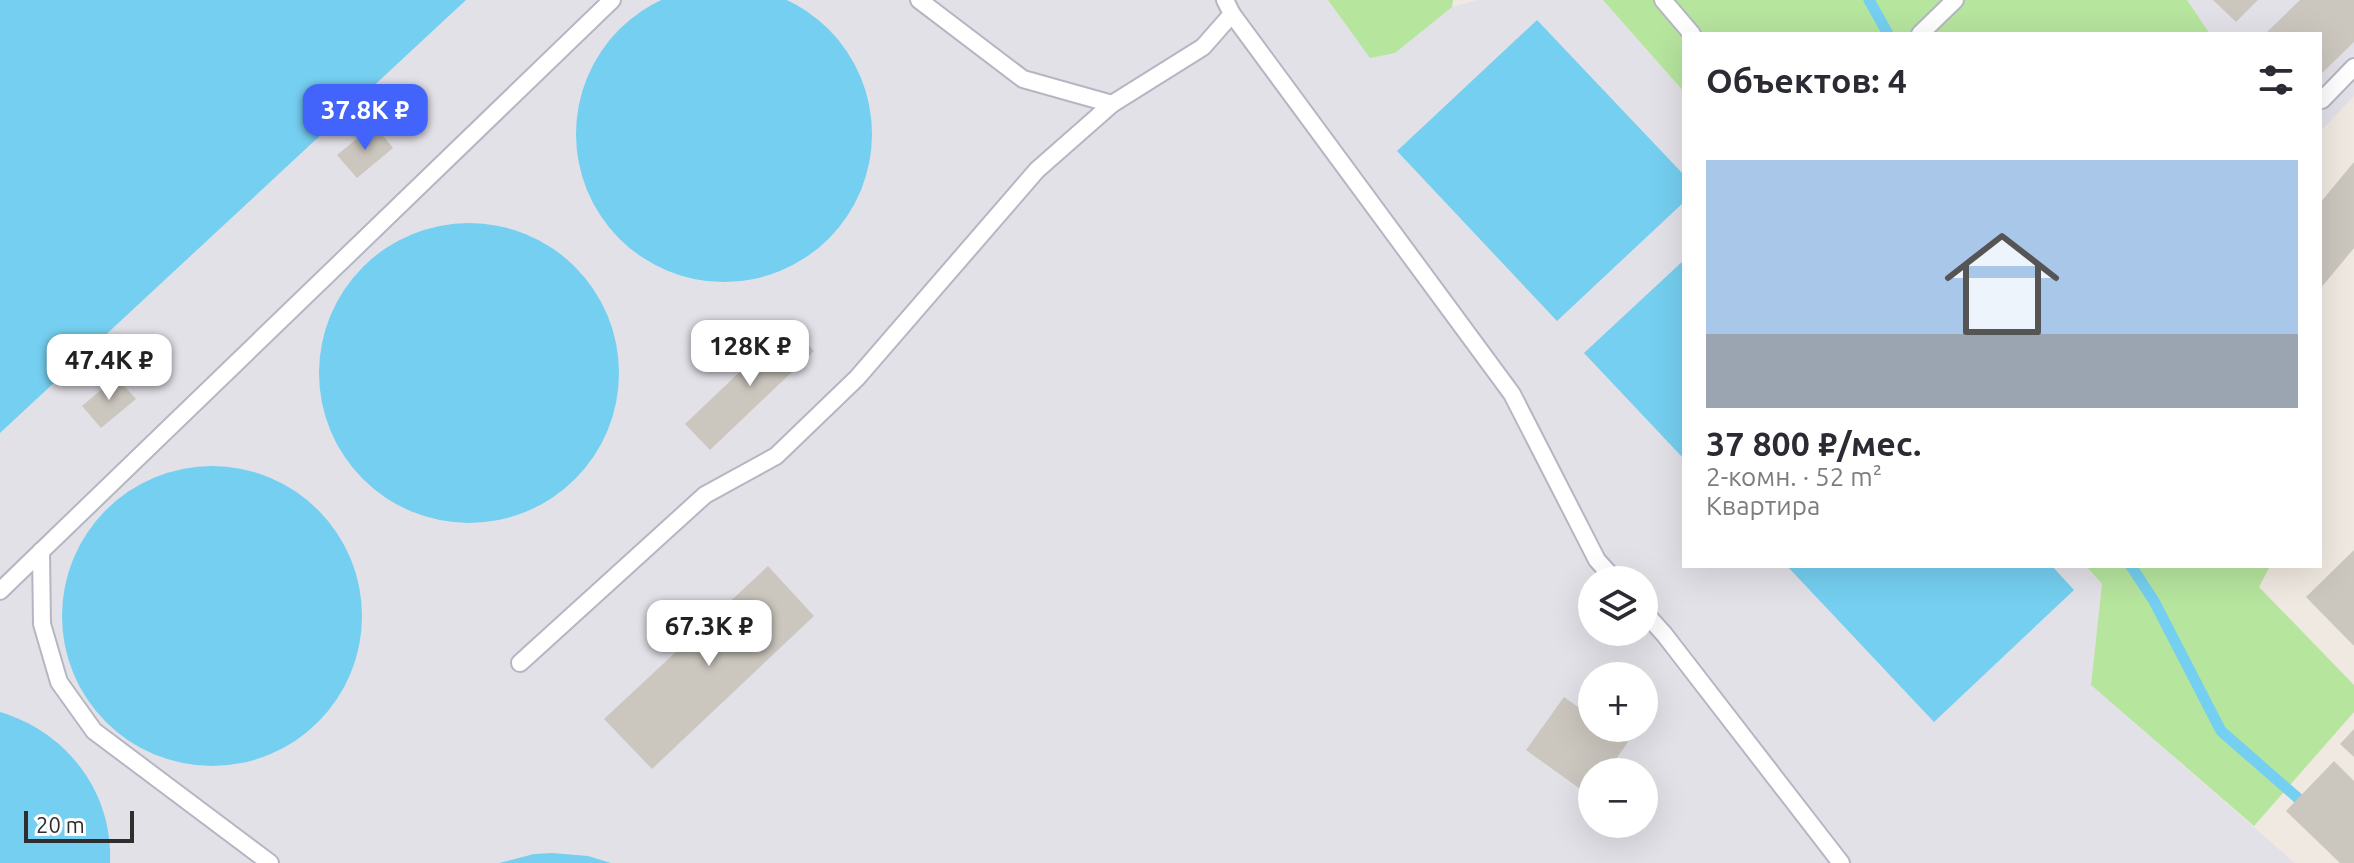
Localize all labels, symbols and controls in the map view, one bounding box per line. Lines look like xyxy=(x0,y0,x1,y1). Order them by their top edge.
icon: filters xyxy=(2254,58,2298,102)
text: Объектов: 4 xyxy=(1706,61,1907,99)
pin: 37.8K ₽ xyxy=(291,84,439,152)
text: 37.8K ₽ xyxy=(321,95,409,124)
icon: home xyxy=(1930,212,2074,356)
pin: 128K ₽ xyxy=(685,320,815,388)
text: 128K ₽ xyxy=(709,331,791,360)
pin: 47.4K ₽ xyxy=(35,334,183,402)
text: 47.4K ₽ xyxy=(65,345,153,374)
text: 37 800 ₽/мес. xyxy=(1706,424,1921,462)
text: 2-комн. · 52 m² xyxy=(1706,462,1882,491)
text: Квартира xyxy=(1706,491,1820,520)
map controls xyxy=(1578,566,1658,838)
button: layers xyxy=(1578,566,1658,646)
pin: 67.3K ₽ xyxy=(635,600,783,668)
text: 67.3K ₽ xyxy=(665,611,753,640)
button: + xyxy=(1578,662,1658,742)
button: − xyxy=(1578,758,1658,838)
scale bar xyxy=(24,807,134,843)
text: 20 m xyxy=(36,812,85,837)

